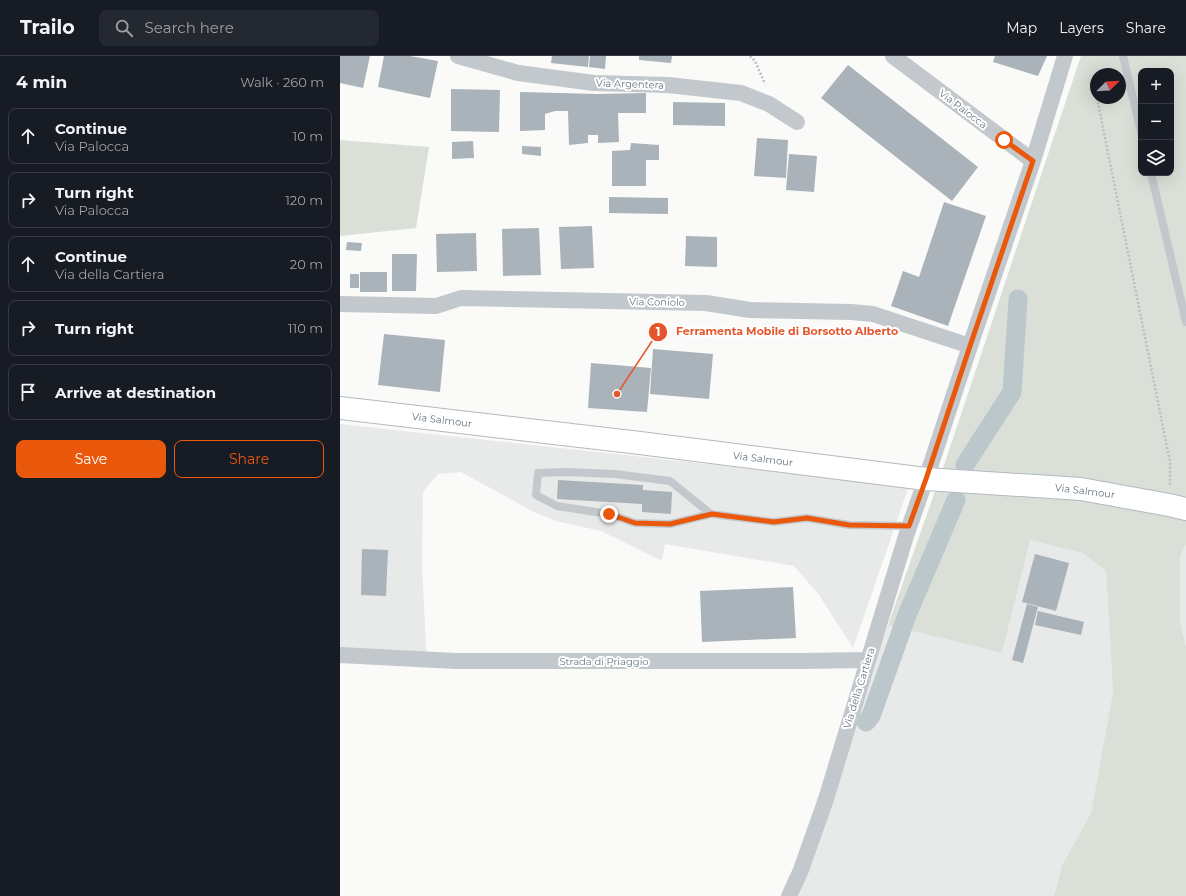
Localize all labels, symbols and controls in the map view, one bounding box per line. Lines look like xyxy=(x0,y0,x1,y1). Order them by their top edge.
search box xyxy=(99,10,379,46)
text: Trailo xyxy=(20,16,75,39)
icon: search xyxy=(113,17,135,39)
text: Search here xyxy=(145,18,234,37)
text: Map xyxy=(1006,19,1037,37)
text: Layers xyxy=(1059,19,1104,37)
text: Share xyxy=(1126,19,1166,37)
north arrow xyxy=(1090,68,1126,104)
map controls xyxy=(1138,68,1174,176)
button: + xyxy=(1138,68,1174,104)
text: 4 min xyxy=(16,72,67,92)
text: Walk · 260 m xyxy=(240,74,324,90)
street label: Via Argentera xyxy=(596,76,664,92)
street label: Via Palocca xyxy=(936,87,990,131)
button: − xyxy=(1138,104,1174,140)
text: Continue xyxy=(55,119,127,138)
icon: ahead xyxy=(17,125,39,147)
text: 10 m xyxy=(293,128,323,144)
route start xyxy=(995,131,1013,149)
text: Via Palocca xyxy=(55,138,129,154)
button: layers xyxy=(1138,140,1174,176)
text: Turn right xyxy=(55,183,134,202)
icon: right xyxy=(17,189,39,211)
text: 120 m xyxy=(285,192,323,208)
text: Via Palocca xyxy=(55,202,129,218)
text: Continue xyxy=(55,247,127,266)
icon: ahead xyxy=(17,253,39,275)
text: 20 m xyxy=(290,256,323,272)
text: Via della Cartiera xyxy=(55,266,164,282)
street label: Via Coniolo xyxy=(629,295,685,309)
icon: right xyxy=(17,317,39,339)
text: Turn right xyxy=(55,319,134,338)
text: 110 m xyxy=(288,320,323,336)
callout: Ferramenta Mobile di Borsotto Alberto xyxy=(648,320,906,343)
text: 1 xyxy=(656,324,660,339)
text: Ferramenta Mobile di Borsotto Alberto xyxy=(676,324,898,338)
icon: arrive xyxy=(17,381,39,403)
text: Arrive at destination xyxy=(55,383,216,402)
street label: Via Salmour xyxy=(411,410,473,430)
button: Save xyxy=(16,440,166,478)
button: Share xyxy=(174,440,324,478)
street label: Via Salmour xyxy=(732,449,794,469)
street label: Via Salmour xyxy=(1054,481,1116,501)
route end xyxy=(600,505,618,523)
street label: Via della Cartiera xyxy=(840,646,878,730)
street label: Strada di Priaggio xyxy=(559,655,649,668)

